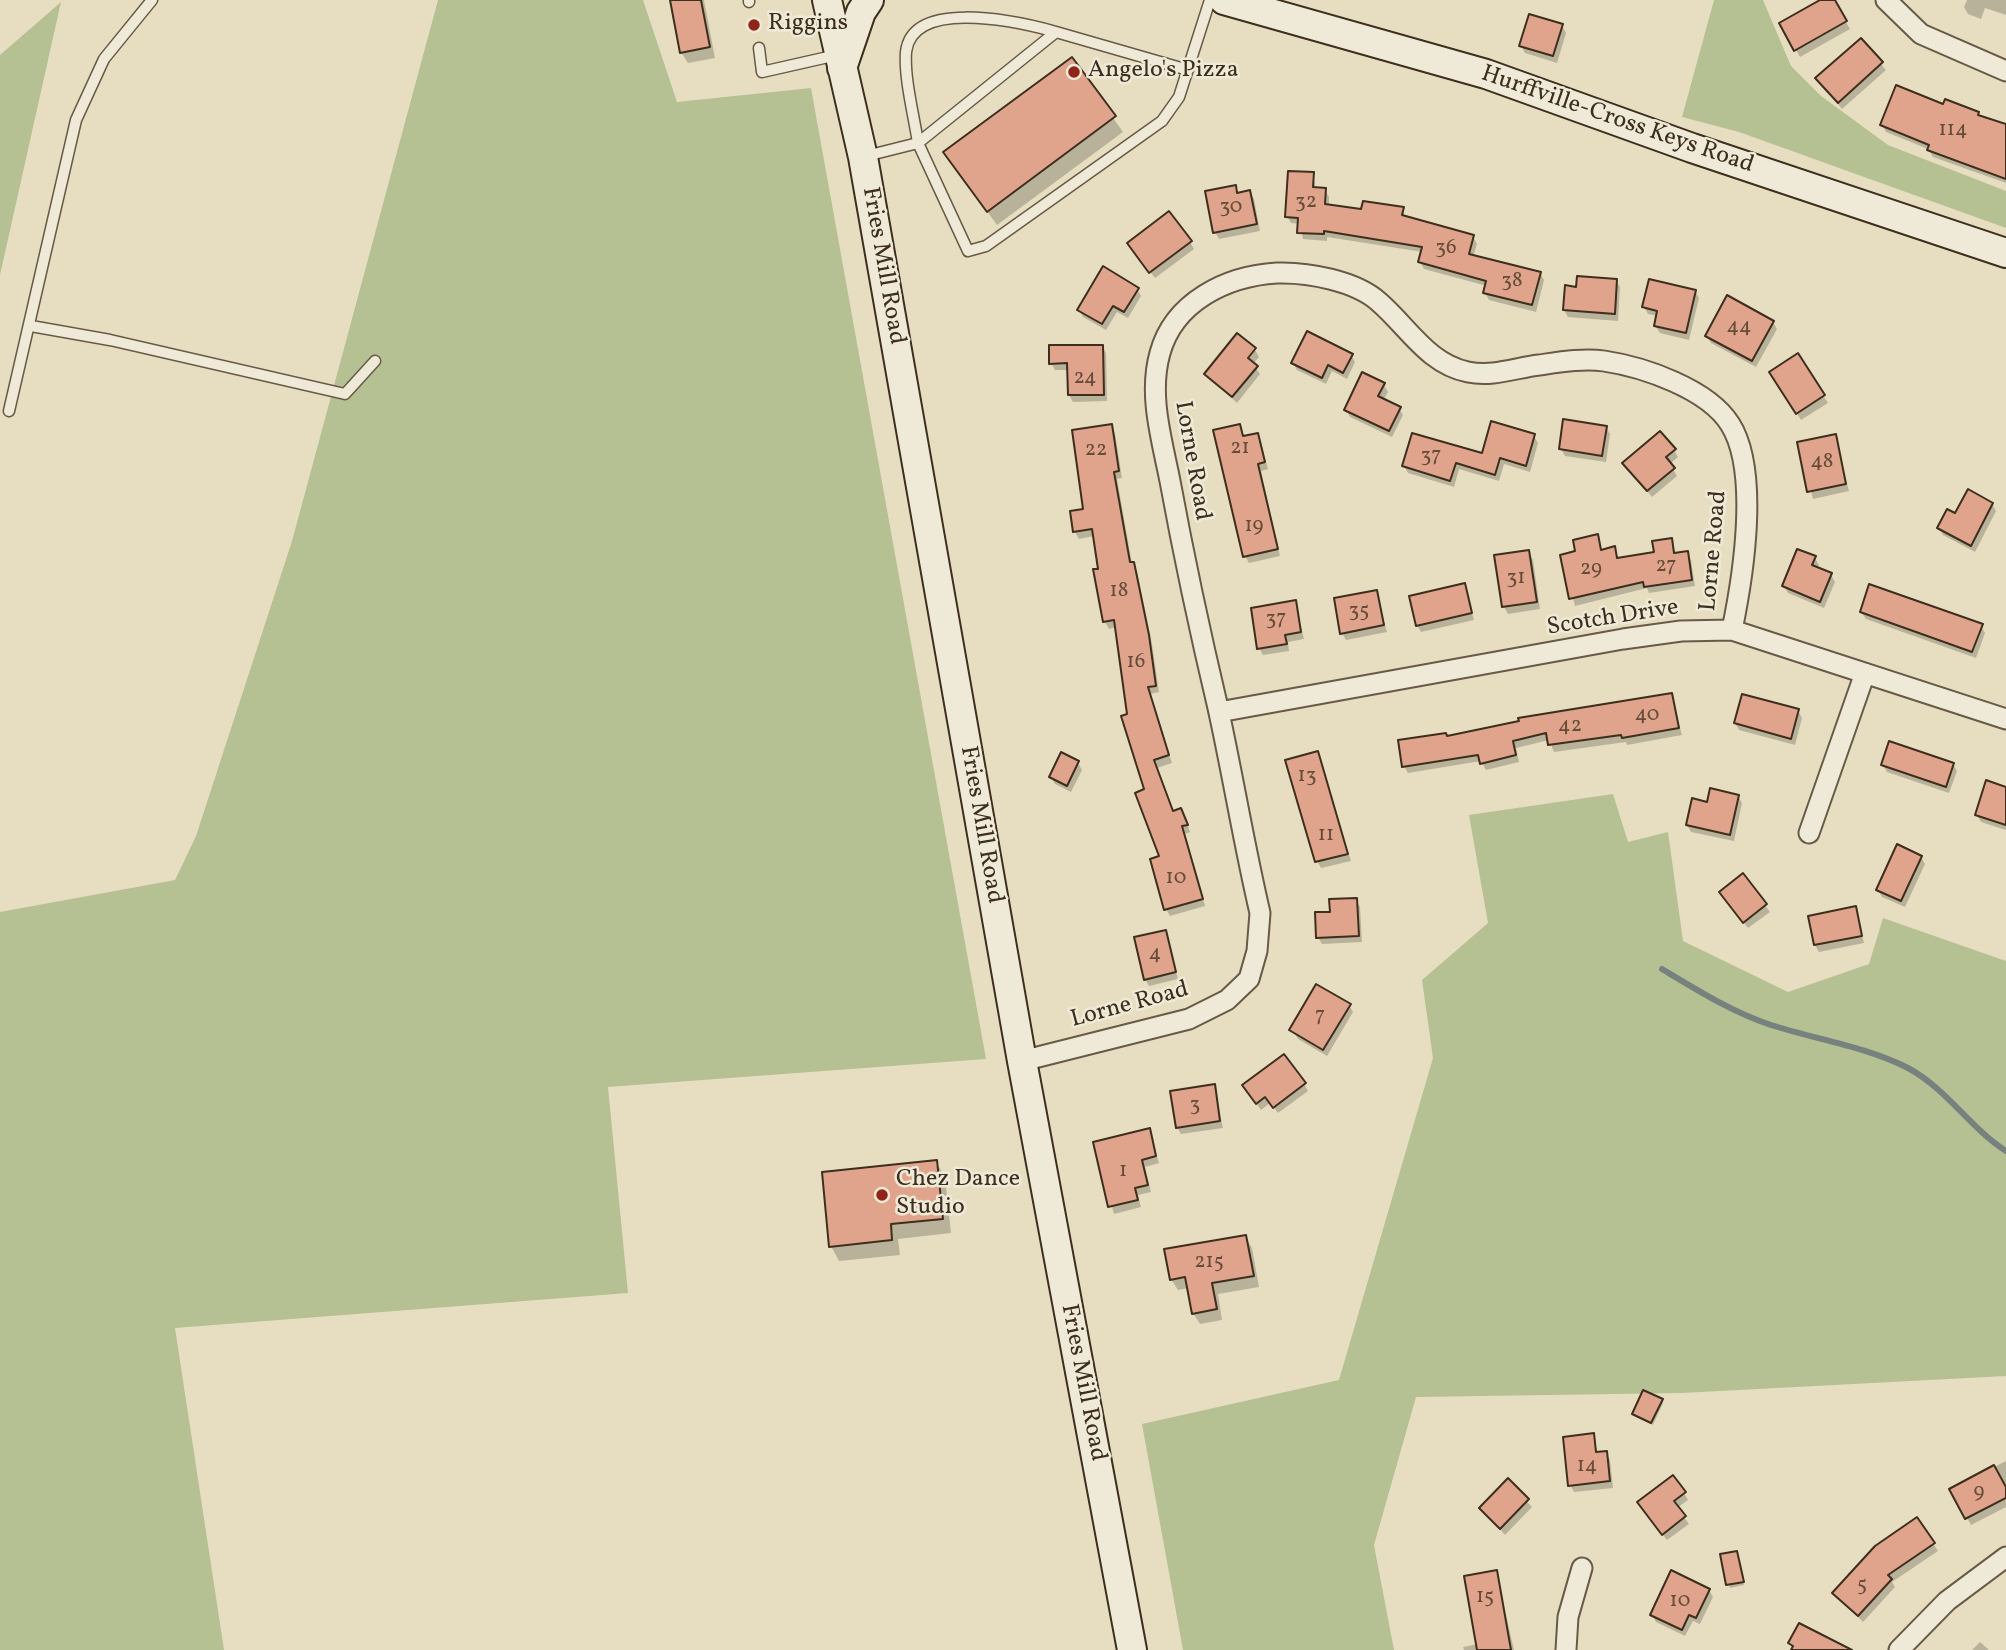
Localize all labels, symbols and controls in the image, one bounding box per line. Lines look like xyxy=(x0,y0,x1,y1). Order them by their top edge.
place label: Riggins xyxy=(768,11,848,39)
marker: Riggins xyxy=(746,17,762,33)
place label: Angelo's Pizza xyxy=(1088,58,1239,86)
street label: Hurffville-Cross Keys Road xyxy=(1477,61,1757,181)
marker: Angelo's Pizza xyxy=(1066,64,1082,80)
house number: 114 xyxy=(1939,118,1967,144)
street label: Fries Mill Road xyxy=(854,185,910,347)
house number: 32 xyxy=(1295,190,1317,216)
house number: 30 xyxy=(1220,195,1242,221)
house number: 36 xyxy=(1435,236,1457,262)
house number: 38 xyxy=(1501,269,1523,295)
house number: 44 xyxy=(1726,315,1752,341)
house number: 24 xyxy=(1073,366,1097,392)
street label: Lorne Road xyxy=(1166,399,1216,523)
house number: 21 xyxy=(1230,436,1250,462)
house number: 22 xyxy=(1085,438,1107,464)
house number: 37 xyxy=(1421,444,1441,470)
house number: 48 xyxy=(1811,450,1833,476)
street label: Lorne Road xyxy=(1695,489,1735,613)
house number: 19 xyxy=(1244,514,1264,540)
house number: 27 xyxy=(1656,554,1676,580)
house number: 29 xyxy=(1580,557,1602,583)
house number: 31 xyxy=(1507,566,1525,592)
house number: 18 xyxy=(1110,579,1128,605)
street label: Scotch Drive xyxy=(1545,594,1681,644)
house number: 35 xyxy=(1349,599,1369,625)
house number: 37 xyxy=(1266,607,1286,633)
house number: 16 xyxy=(1127,650,1145,676)
house number: 40 xyxy=(1635,703,1659,729)
house number: 42 xyxy=(1558,714,1582,740)
street label: Fries Mill Road xyxy=(952,744,1008,906)
house number: 13 xyxy=(1298,764,1316,790)
house number: 11 xyxy=(1318,823,1334,849)
house number: 10 xyxy=(1166,866,1186,892)
house number: 4 xyxy=(1149,942,1161,968)
street label: Lorne Road xyxy=(1068,976,1192,1036)
house number: 7 xyxy=(1315,1004,1325,1030)
house number: 3 xyxy=(1190,1093,1200,1119)
house number: 1 xyxy=(1119,1159,1127,1185)
place label: Chez Dance Studio xyxy=(896,1167,1020,1223)
marker: Chez Dance Studio xyxy=(874,1187,890,1203)
house number: 215 xyxy=(1194,1250,1224,1276)
street label: Fries Mill Road xyxy=(1053,1302,1111,1464)
house number: 14 xyxy=(1577,1454,1597,1480)
house number: 9 xyxy=(1974,1480,1984,1506)
house number: 5 xyxy=(1857,1573,1867,1599)
house number: 15 xyxy=(1476,1585,1494,1611)
house number: 10 xyxy=(1670,1589,1690,1615)

